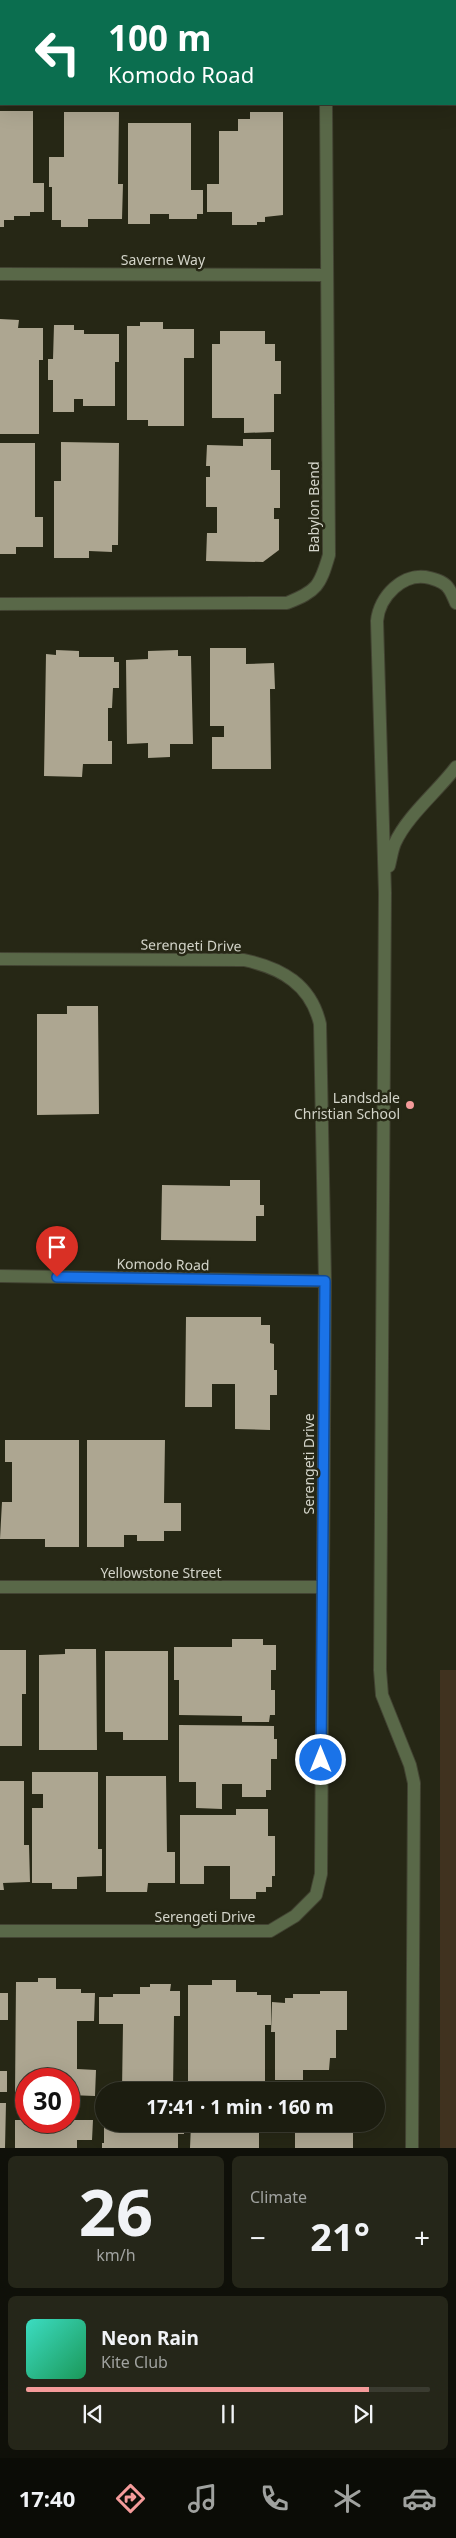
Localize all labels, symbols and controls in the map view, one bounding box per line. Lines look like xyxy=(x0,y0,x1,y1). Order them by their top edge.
text: 100 m xyxy=(108,14,211,61)
icon: left xyxy=(25,20,90,85)
text: Komodo Road xyxy=(108,59,254,89)
street label: Saverne Way xyxy=(121,250,206,269)
street label: Babylon Bend xyxy=(304,461,323,553)
street label: Serengeti Drive xyxy=(140,935,242,955)
place label: Landsdale Christian School xyxy=(294,1088,400,1123)
marker: Landsdale Christian School xyxy=(404,1099,416,1111)
pin xyxy=(36,1226,78,1277)
icon: arrive xyxy=(43,1233,71,1261)
street label: Komodo Road xyxy=(116,1254,210,1274)
street label: Serengeti Drive xyxy=(299,1413,318,1515)
street label: Yellowstone Street xyxy=(100,1563,222,1582)
position arrow xyxy=(294,1733,346,1785)
street label: Serengeti Drive xyxy=(154,1907,256,1926)
speed limit sign: 30 xyxy=(15,2068,80,2133)
text: 17:41 · 1 min · 160 m xyxy=(146,2094,334,2120)
text: 26 xyxy=(79,2167,153,2255)
text: Climate xyxy=(250,2186,307,2208)
text: 21° xyxy=(310,2210,370,2262)
text: − xyxy=(250,2218,266,2256)
text: + xyxy=(414,2218,430,2256)
text: km/h xyxy=(96,2244,136,2266)
text: Neon Rain xyxy=(101,2325,199,2351)
text: Kite Club xyxy=(101,2351,168,2373)
icon: previous xyxy=(79,2400,107,2428)
icon: pause xyxy=(214,2400,242,2428)
icon: next xyxy=(349,2400,377,2428)
icon: directions xyxy=(113,2481,148,2516)
icon: music xyxy=(185,2481,220,2516)
icon: phone xyxy=(257,2481,292,2516)
icon: climate xyxy=(330,2481,365,2516)
icon: car xyxy=(402,2481,437,2516)
text: 17:40 xyxy=(19,2483,75,2513)

